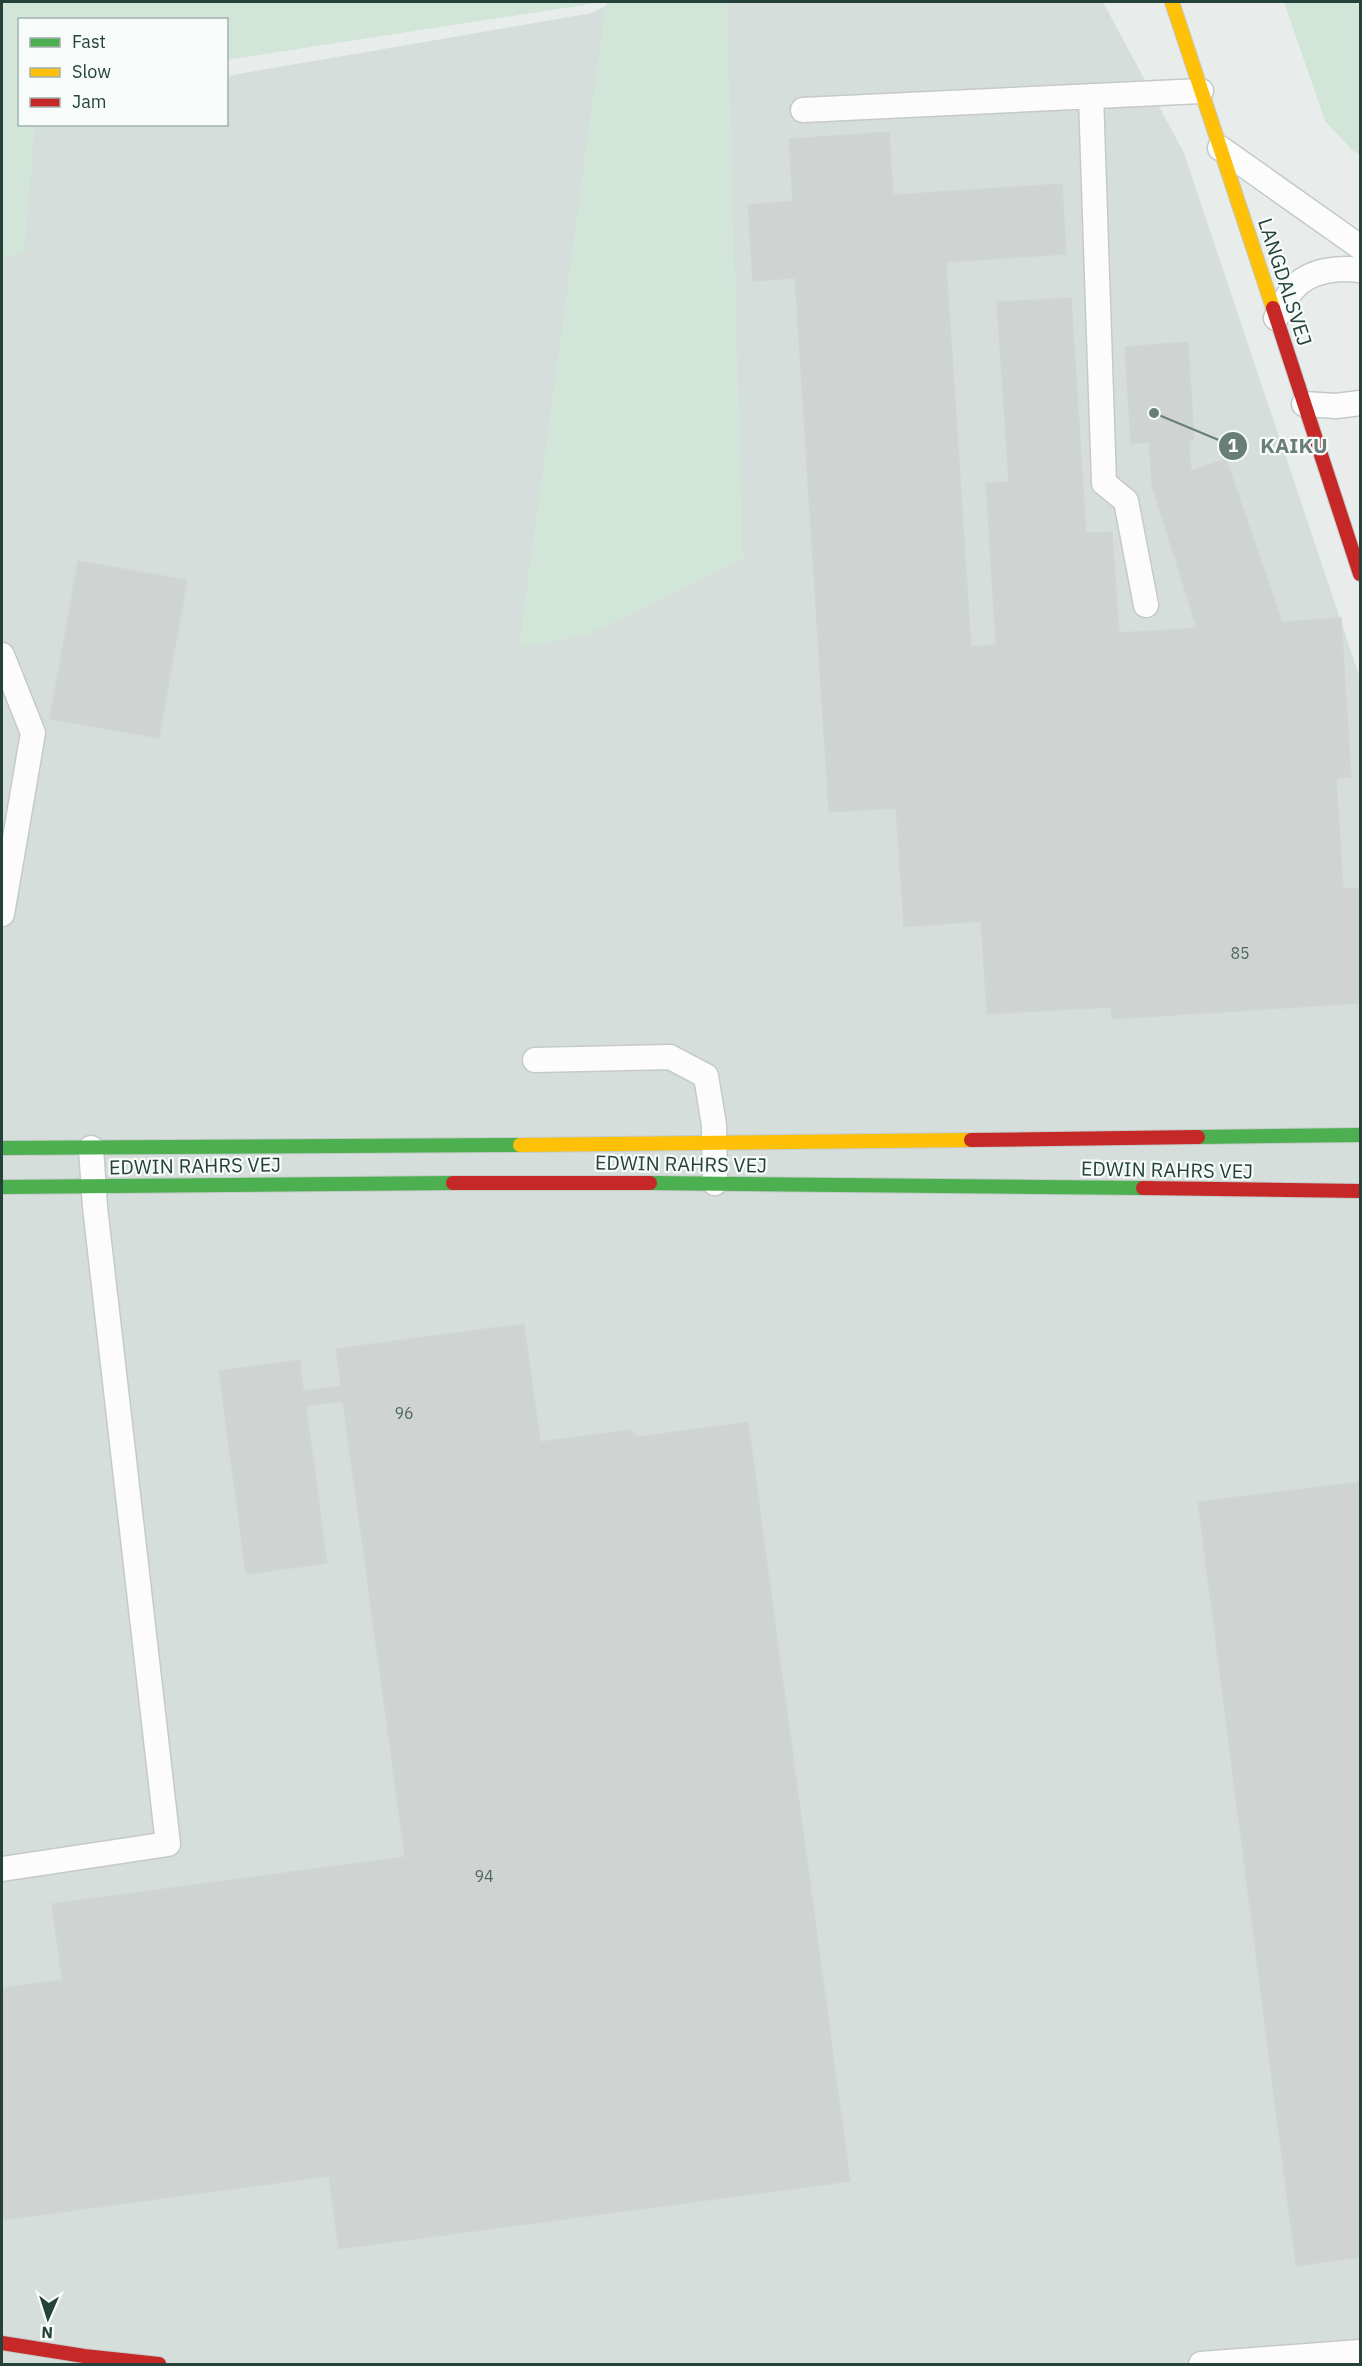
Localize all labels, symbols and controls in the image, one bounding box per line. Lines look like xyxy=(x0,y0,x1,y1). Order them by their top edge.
legend xyxy=(18,18,228,126)
text: Fast xyxy=(72,30,106,53)
text: Slow xyxy=(72,60,111,83)
text: Jam xyxy=(72,90,107,113)
street label: LANGDALSVEJ xyxy=(1252,215,1319,349)
callout: KAIKU xyxy=(1218,426,1339,465)
text: KAIKU xyxy=(1260,431,1328,459)
text: 1 xyxy=(1228,434,1239,457)
house number: 85 xyxy=(1230,943,1250,963)
street label: EDWIN RAHRS VEJ xyxy=(595,1148,767,1179)
street label: EDWIN RAHRS VEJ xyxy=(109,1150,281,1181)
street label: EDWIN RAHRS VEJ xyxy=(1081,1154,1253,1185)
house number: 96 xyxy=(394,1403,414,1423)
house number: 94 xyxy=(474,1866,494,1886)
north arrow xyxy=(18,2288,78,2348)
text: N xyxy=(41,2323,54,2343)

